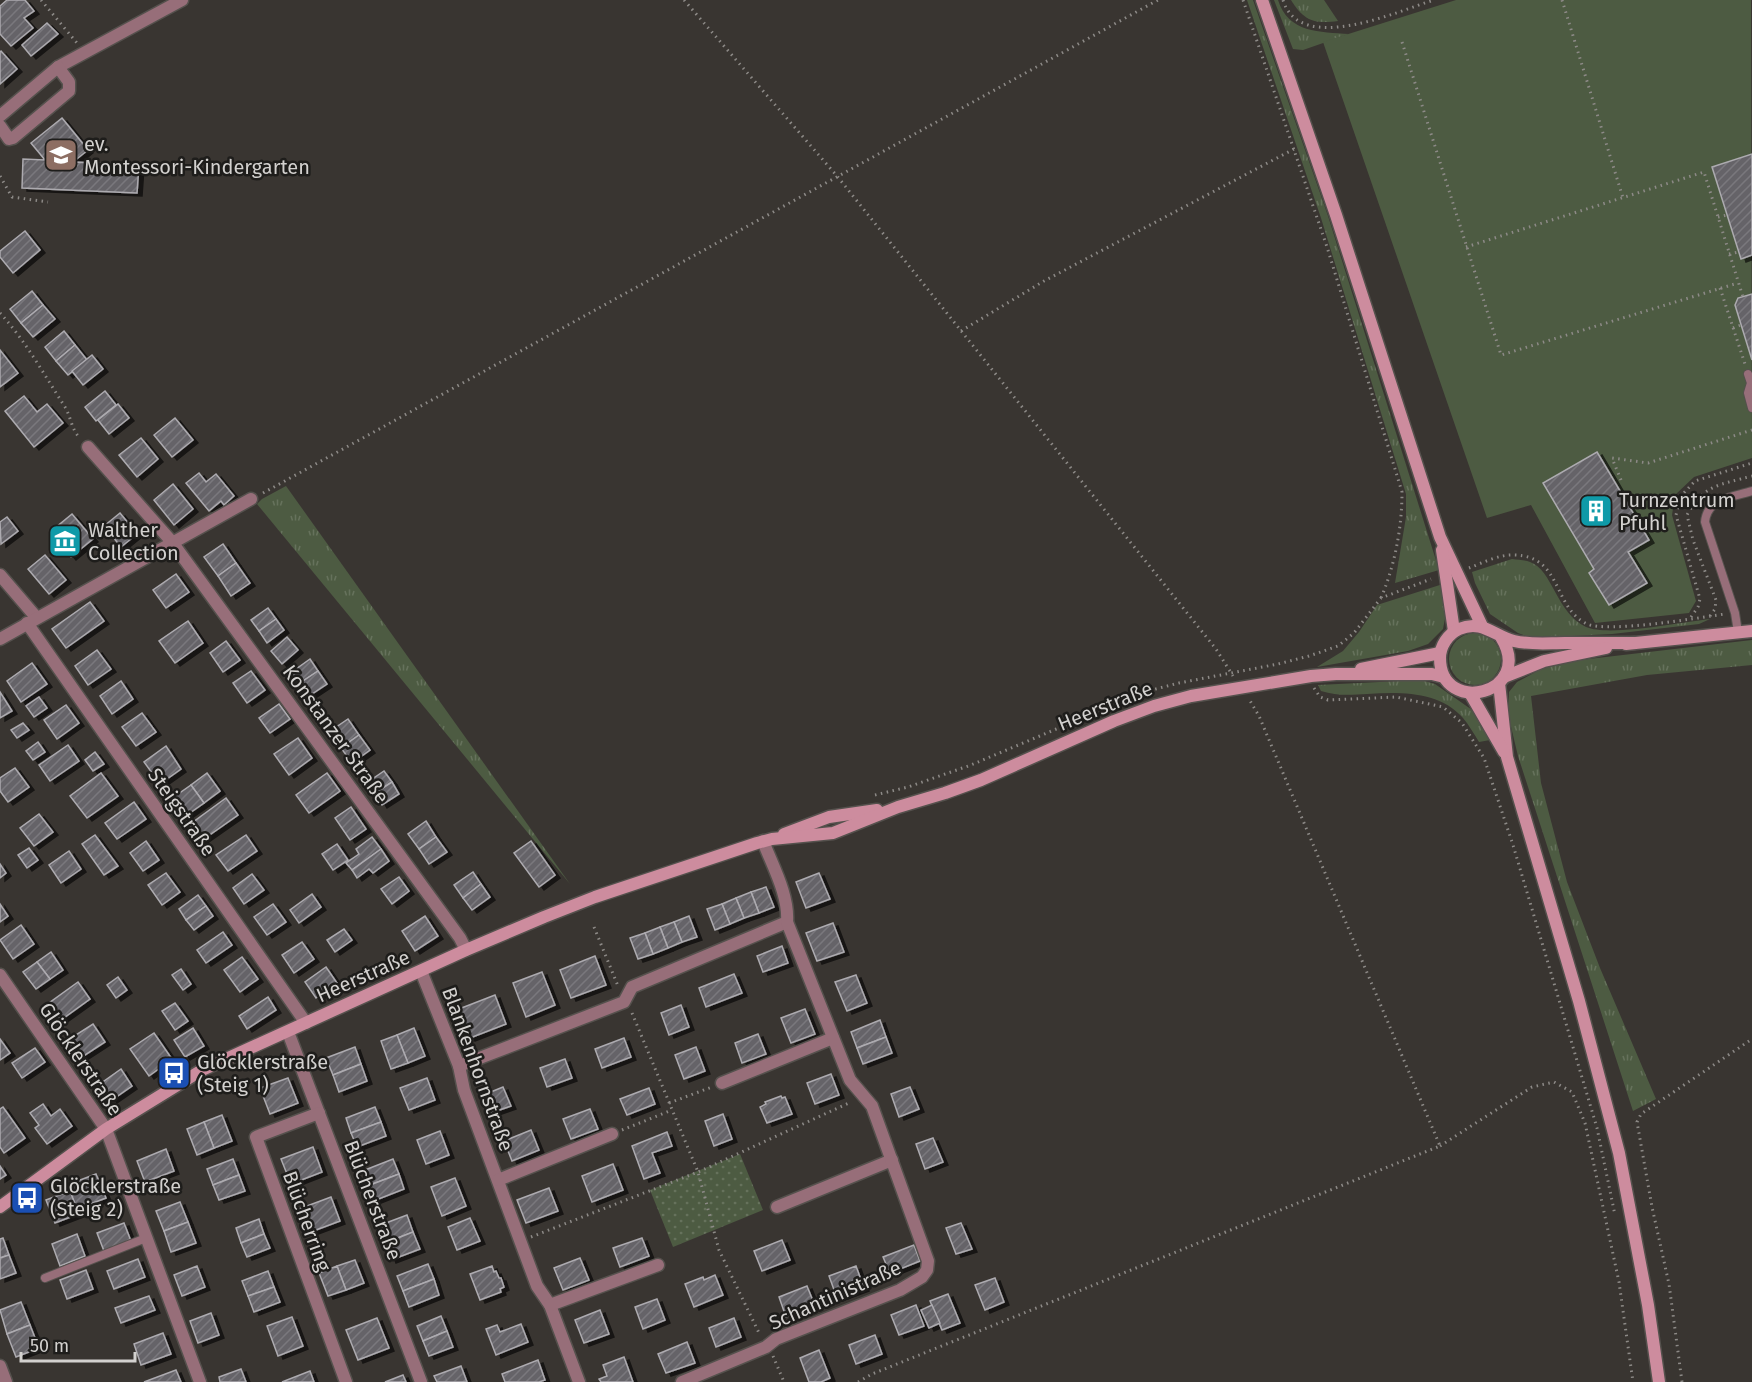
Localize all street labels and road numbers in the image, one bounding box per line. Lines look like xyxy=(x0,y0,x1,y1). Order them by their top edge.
street label: Konstanzer Straße xyxy=(278,660,394,808)
street label: Heerstraße xyxy=(1054,676,1156,736)
street label: Steigstraße xyxy=(143,763,221,861)
street label: Heerstraße xyxy=(312,945,414,1007)
street label: Blankenhornstraße xyxy=(437,983,519,1155)
street label: Glöcklerstraße xyxy=(34,998,128,1120)
street label: Blücherstraße xyxy=(339,1137,407,1263)
street label: Blücherring xyxy=(278,1168,336,1275)
street label: Schantinistraße xyxy=(765,1255,905,1335)

